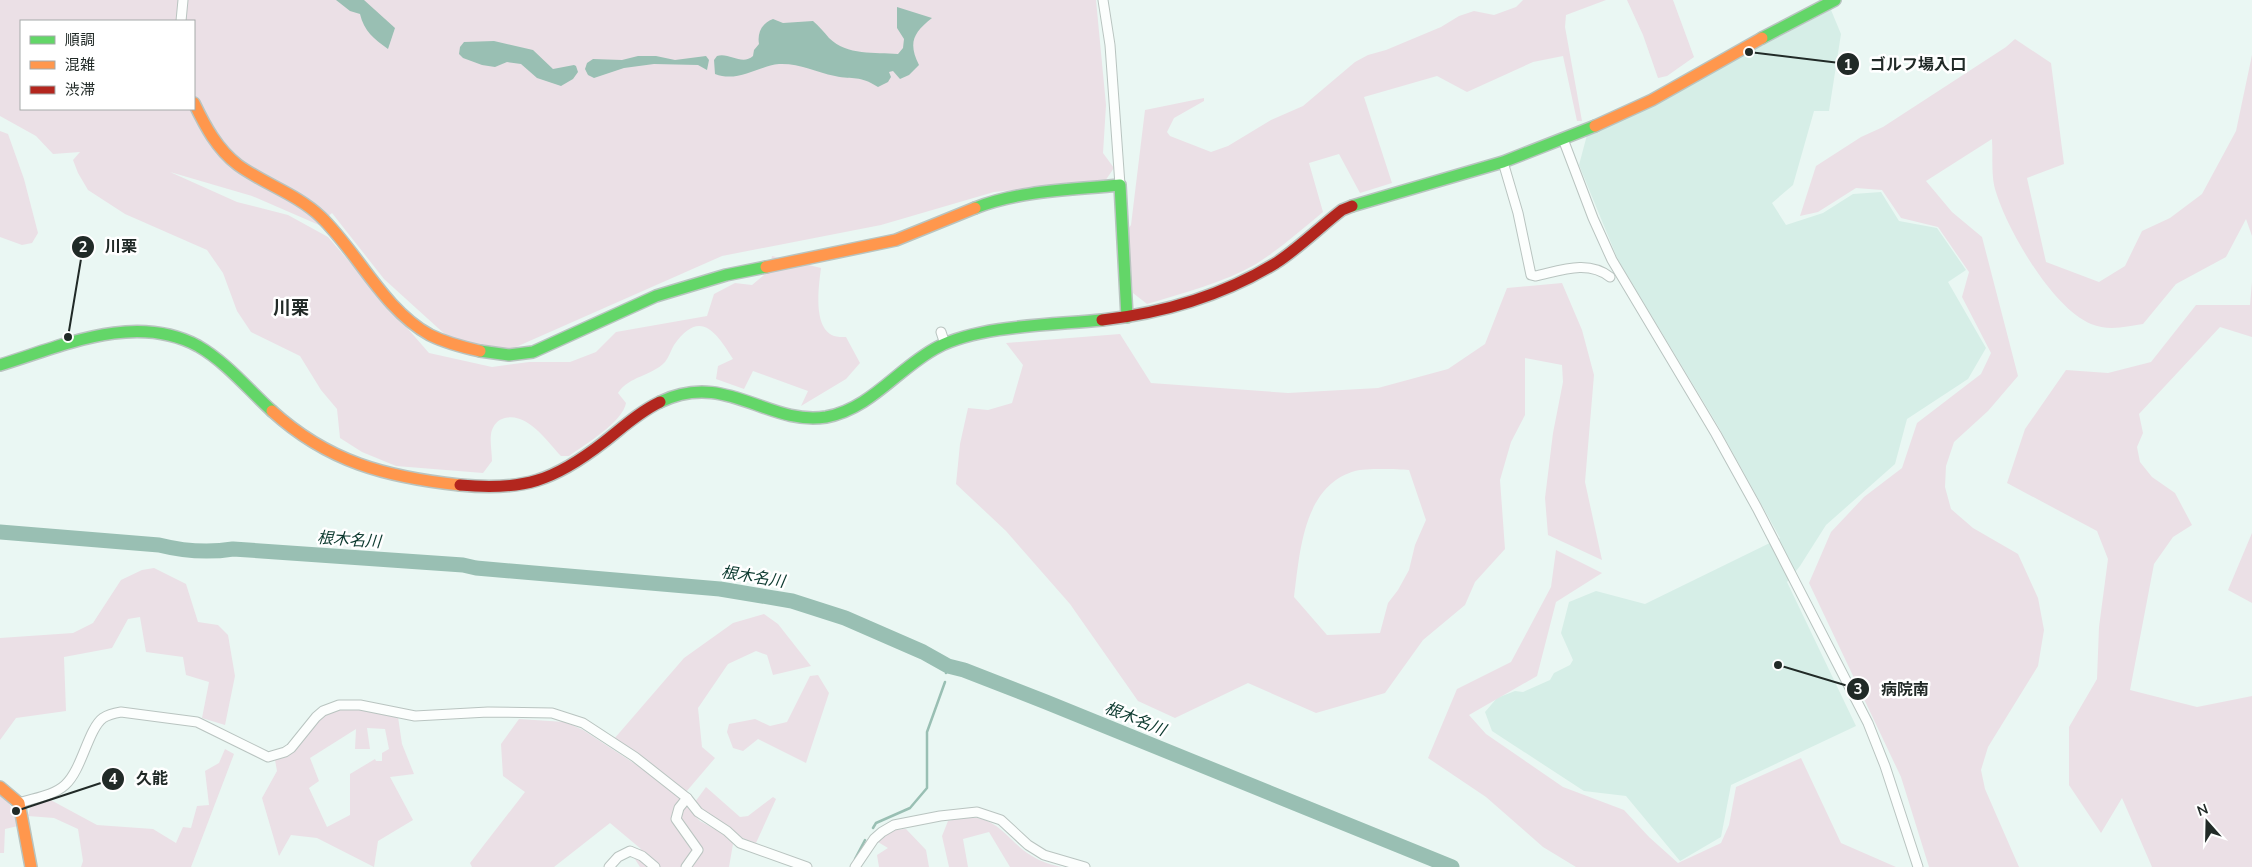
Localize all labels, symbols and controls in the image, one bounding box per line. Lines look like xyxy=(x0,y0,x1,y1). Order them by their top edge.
legend xyxy=(20,20,195,110)
text: 順調 xyxy=(65,30,95,50)
callout: ゴルフ場入口 xyxy=(1835,49,1976,80)
text: ゴルフ場入口 xyxy=(1870,54,1966,76)
text: 混雑 xyxy=(65,55,95,75)
text: 1 xyxy=(1843,55,1853,75)
text: 渋滞 xyxy=(65,80,95,100)
callout: 川栗 xyxy=(70,231,147,262)
text: 川栗 xyxy=(105,236,137,258)
text: 2 xyxy=(78,237,88,257)
district label: 川栗 xyxy=(273,296,309,320)
water label: 根木名川 xyxy=(316,527,384,553)
water label: 根木名川 xyxy=(720,561,788,593)
callout: 病院南 xyxy=(1846,674,1939,705)
text: 3 xyxy=(1853,679,1863,699)
text: 病院南 xyxy=(1881,679,1929,701)
water label: 根木名川 xyxy=(1101,697,1171,742)
callout: 久能 xyxy=(101,763,178,794)
text: 久能 xyxy=(136,768,168,790)
text: 4 xyxy=(108,769,118,789)
north arrow xyxy=(2182,797,2232,847)
text: N xyxy=(2195,800,2211,821)

